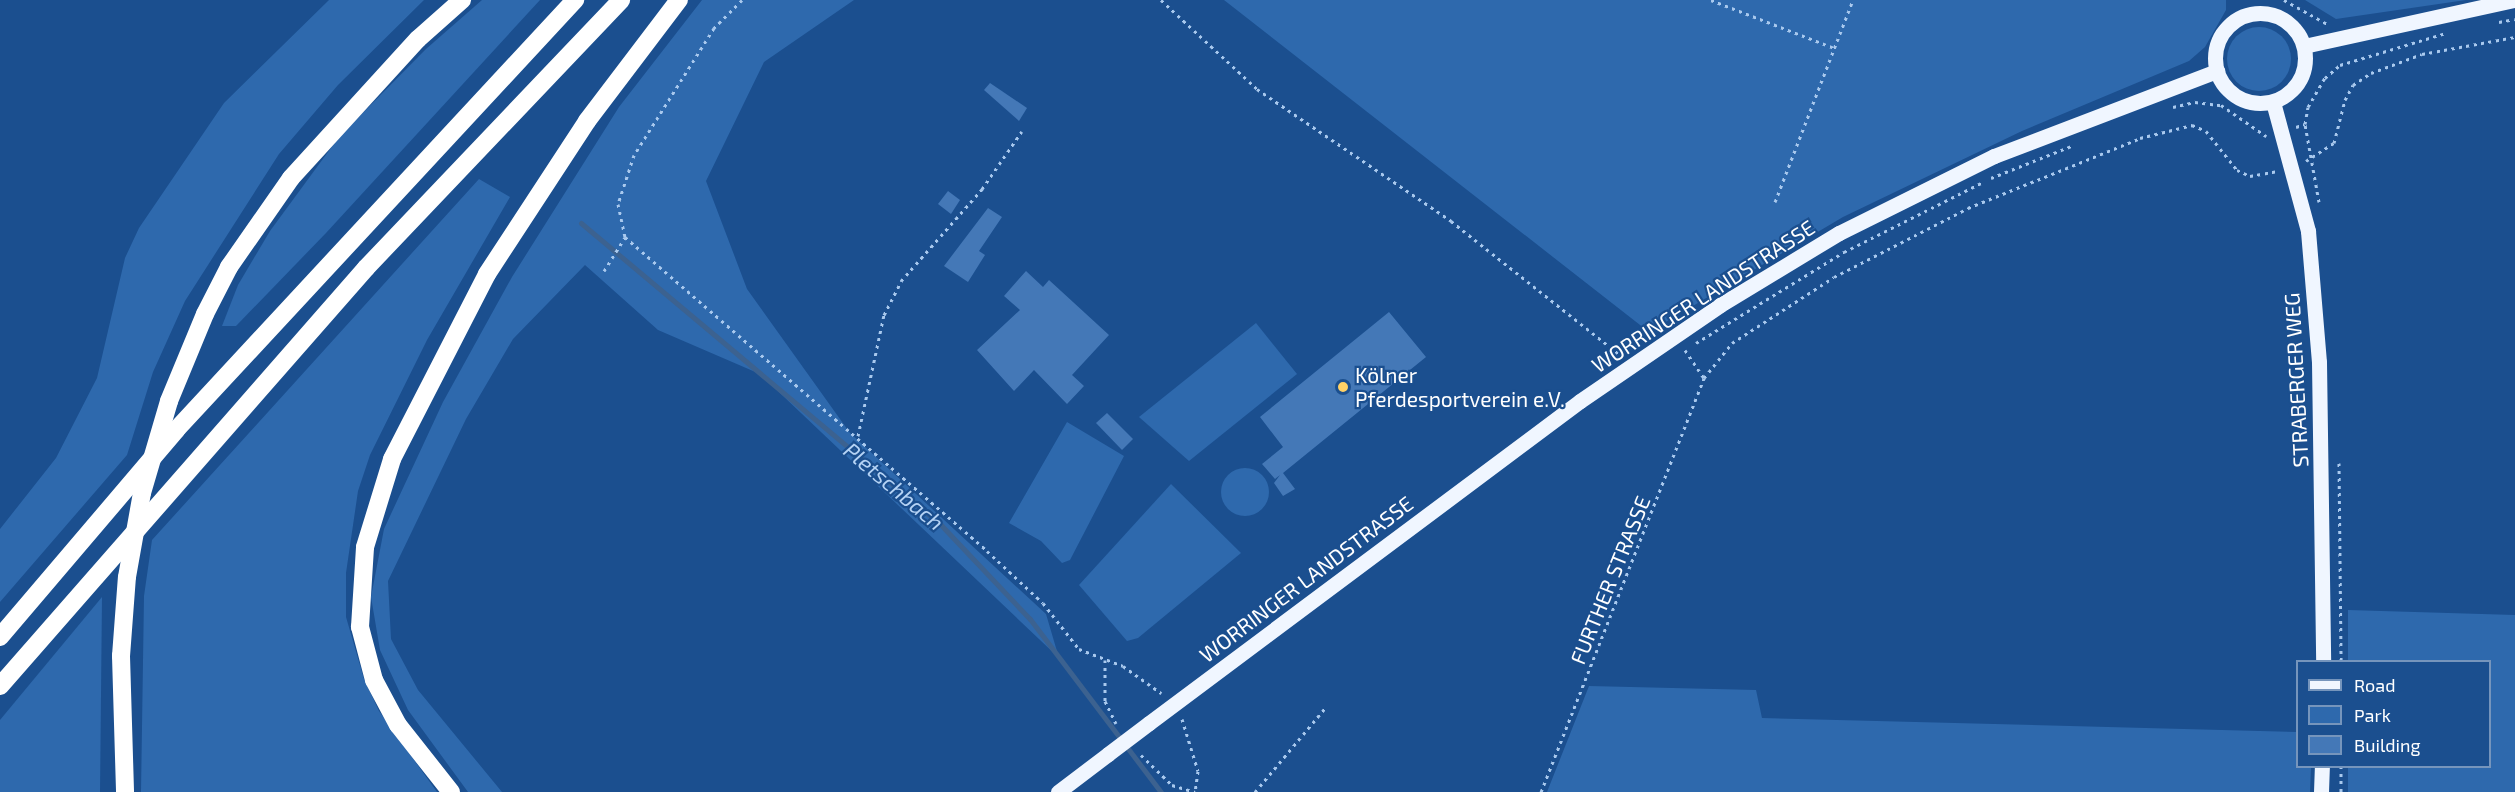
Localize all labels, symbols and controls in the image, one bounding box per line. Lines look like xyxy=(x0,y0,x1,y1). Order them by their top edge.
street label: WORRINGER LANDSTRASSE xyxy=(1587,214,1819,378)
street label: STRABERGER WEG xyxy=(2279,292,2313,468)
place label: Kölner Pferdesportverein e.V. xyxy=(1355,362,1565,412)
marker: Kölner Pferdesportverein e.V. xyxy=(1336,380,1350,394)
water label: Pletschbach xyxy=(839,436,949,536)
street label: WORRINGER LANDSTRASSE xyxy=(1194,490,1418,668)
street label: FURTHER STRASSE xyxy=(1565,492,1655,668)
legend xyxy=(2296,660,2491,768)
text: Road xyxy=(2354,674,2395,696)
text: Park xyxy=(2354,704,2391,726)
text: Building xyxy=(2354,734,2421,756)

